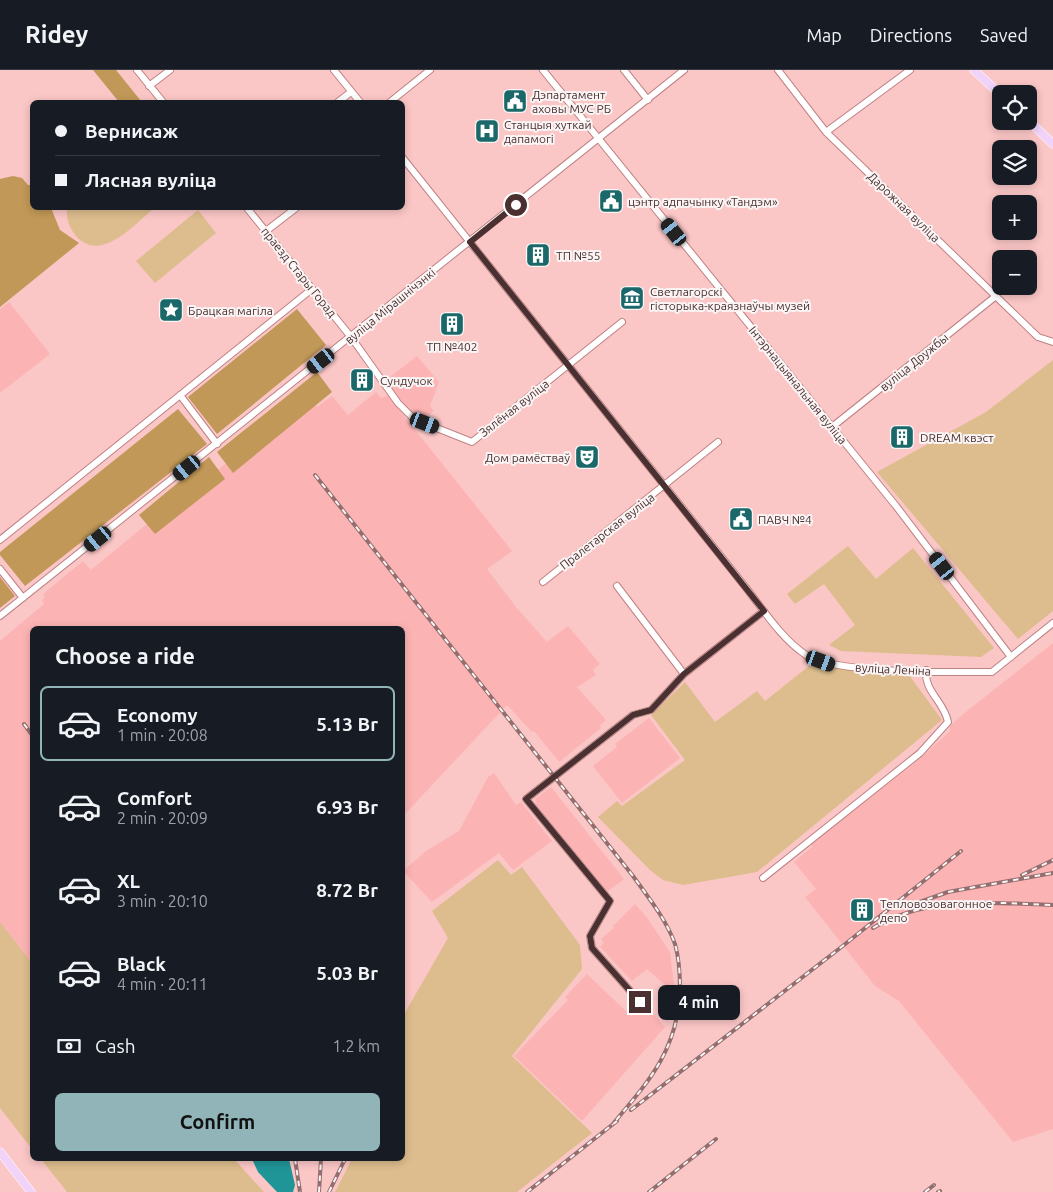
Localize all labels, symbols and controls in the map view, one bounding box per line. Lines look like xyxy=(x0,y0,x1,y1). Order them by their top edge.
text: Ridey xyxy=(25,21,88,48)
text: Map xyxy=(806,25,842,45)
text: Directions xyxy=(870,25,952,45)
text: Saved xyxy=(980,25,1028,45)
map controls xyxy=(992,85,1037,295)
button: locate xyxy=(992,85,1037,130)
public building icon: Дэпартамент аховы МУС РБ xyxy=(502,88,528,114)
place label: Дэпартамент аховы МУС РБ xyxy=(532,88,611,115)
hospital icon: Станцыя хуткай дапамогі xyxy=(474,118,500,144)
place label: Станцыя хуткай дапамогі xyxy=(504,118,592,145)
text: Вернисаж xyxy=(85,120,178,142)
button: layers xyxy=(992,140,1037,185)
text: Лясная вуліца xyxy=(85,169,217,191)
street label: Дарожная вуліца xyxy=(865,169,943,245)
public building icon: цэнтр адпачынку «Тандэм» xyxy=(598,188,624,214)
route start xyxy=(505,194,527,216)
place label: цэнтр адпачынку «Тандэм» xyxy=(628,195,778,208)
button: + xyxy=(992,195,1037,240)
car xyxy=(658,216,689,248)
street label: праезд Стары Горад xyxy=(259,225,339,319)
building icon: ТП №55 xyxy=(525,242,551,268)
place label: ТП №55 xyxy=(556,249,600,262)
button: − xyxy=(992,250,1037,295)
street label: вуліца Мірашнічэнкі xyxy=(342,266,438,346)
museum icon: Светлагорскі гісторыка-краязнаўчы музей xyxy=(619,285,645,311)
place label: Светлагорскі гісторыка-краязнаўчы музей xyxy=(650,285,810,312)
place icon: Брацкая магіла xyxy=(158,297,184,323)
place label: Брацкая магіла xyxy=(188,304,273,317)
building icon: ТП №402 xyxy=(439,311,465,337)
street label: Інтэрнацыянальная вуліца xyxy=(746,323,850,447)
street label: вуліца Дружбы xyxy=(877,330,951,394)
place label: ТП №402 xyxy=(426,340,478,353)
car xyxy=(304,346,337,376)
building icon: Сундучок xyxy=(349,367,375,393)
place label: Сундучок xyxy=(380,374,433,387)
street label: Зялёная вуліца xyxy=(477,377,551,439)
car xyxy=(408,411,441,435)
building icon: DREAM квэст xyxy=(889,424,915,450)
place label: DREAM квэст xyxy=(920,431,994,444)
theatre icon: Дом рамёстваў xyxy=(574,444,600,470)
place label: Дом рамёстваў xyxy=(485,451,570,464)
car xyxy=(170,453,203,483)
street label: Пралетарская вуліца xyxy=(557,490,657,572)
public building icon: ПАВЧ №4 xyxy=(728,506,754,532)
place label: ПАВЧ №4 xyxy=(758,513,812,526)
car xyxy=(81,524,114,554)
car xyxy=(926,550,957,582)
text: Choose a ride xyxy=(55,643,195,668)
car xyxy=(804,649,837,673)
street label: вуліца Леніна xyxy=(855,661,931,677)
icon: car xyxy=(57,701,102,746)
text: Economy xyxy=(117,704,198,726)
text: 5.13 Br xyxy=(316,713,378,735)
text: 1 min · 20:08 xyxy=(117,726,208,744)
icon: car xyxy=(57,784,102,829)
text: Comfort xyxy=(117,787,192,809)
text: 6.93 Br xyxy=(316,796,378,818)
text: 2 min · 20:09 xyxy=(117,809,208,827)
icon: car xyxy=(57,867,102,912)
text: XL xyxy=(117,870,140,892)
text: 8.72 Br xyxy=(316,879,378,901)
text: 3 min · 20:10 xyxy=(117,892,208,910)
building icon: Тепловозовагонное депо xyxy=(849,897,875,923)
place label: Тепловозовагонное депо xyxy=(880,897,992,924)
icon: car xyxy=(57,950,102,995)
text: Black xyxy=(117,953,166,975)
text: 5.03 Br xyxy=(316,962,378,984)
text: 4 min · 20:11 xyxy=(117,975,208,993)
callout: 4 min xyxy=(658,984,740,1020)
route end xyxy=(629,991,651,1013)
text: 4 min xyxy=(679,993,719,1011)
icon: cash xyxy=(55,1032,83,1060)
text: Cash xyxy=(95,1035,136,1057)
text: 1.2 km xyxy=(332,1037,380,1055)
button: Confirm xyxy=(55,1093,380,1151)

